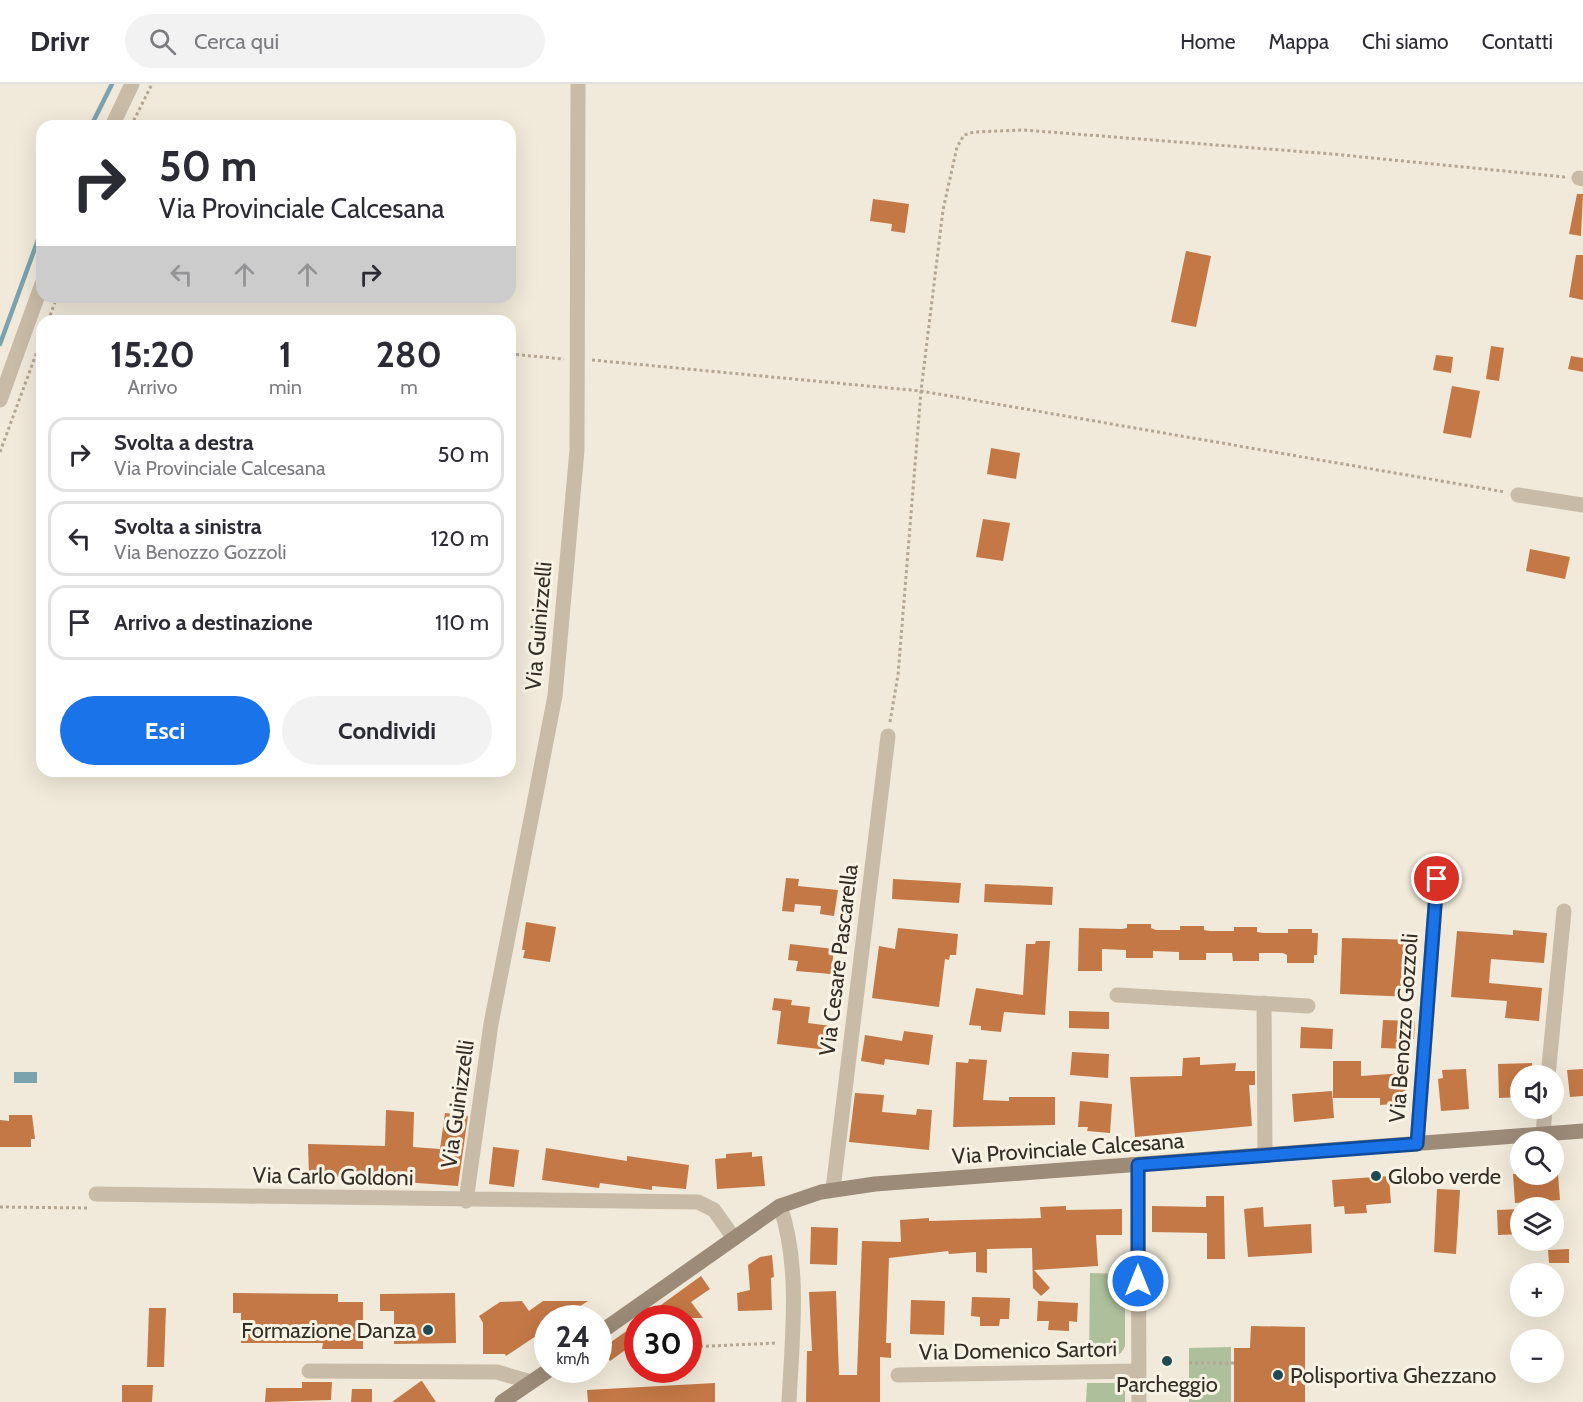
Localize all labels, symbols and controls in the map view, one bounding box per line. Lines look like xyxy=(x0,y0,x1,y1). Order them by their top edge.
search box xyxy=(125,14,545,68)
text: Drivr xyxy=(30,24,89,58)
icon: search xyxy=(146,25,179,58)
text: Cerca qui xyxy=(194,28,279,55)
text: Home xyxy=(1180,29,1235,54)
text: Mappa xyxy=(1268,29,1329,54)
text: Chi siamo xyxy=(1362,29,1449,54)
text: Contatti xyxy=(1482,29,1553,54)
text: 50 m xyxy=(159,140,257,192)
icon: right xyxy=(60,144,138,222)
text: Via Provinciale Calcesana xyxy=(159,192,445,225)
icon: left xyxy=(165,258,198,291)
icon: ahead xyxy=(228,258,261,291)
icon: ahead xyxy=(291,258,324,291)
icon: right xyxy=(354,258,387,291)
text: 15:20 xyxy=(110,332,195,376)
text: 1 xyxy=(279,332,292,376)
text: 280 xyxy=(376,332,442,376)
text: Arrivo xyxy=(128,375,177,399)
text: min xyxy=(269,375,302,399)
text: m xyxy=(400,375,418,399)
text: Svolta a destra xyxy=(114,429,254,456)
icon: right xyxy=(63,438,96,471)
text: 50 m xyxy=(437,441,489,468)
text: Via Provinciale Calcesana xyxy=(114,456,326,480)
text: Svolta a sinistra xyxy=(114,513,262,540)
icon: left xyxy=(63,522,96,555)
text: 120 m xyxy=(431,525,489,552)
text: Via Benozzo Gozzoli xyxy=(114,540,286,564)
street label: Via Guinizzelli xyxy=(519,561,558,692)
icon: arrive xyxy=(63,606,96,639)
text: Arrivo a destinazione xyxy=(114,609,312,636)
text: 110 m xyxy=(435,609,489,636)
button: Esci xyxy=(60,696,270,765)
button: Condividi xyxy=(282,696,492,765)
pin xyxy=(1411,853,1462,904)
street label: Via Cesare Pascarella xyxy=(813,862,864,1057)
icon: arrive xyxy=(1420,862,1453,895)
street label: Via Benozzo Gozzoli xyxy=(1383,932,1424,1124)
street label: Via Guinizzelli xyxy=(435,1038,480,1170)
map controls xyxy=(1510,1065,1564,1383)
button: sound xyxy=(1510,1065,1564,1119)
street label: Via Provinciale Calcesana xyxy=(951,1127,1185,1170)
button: search xyxy=(1510,1131,1564,1185)
street label: Via Carlo Goldoni xyxy=(252,1162,414,1191)
place label: Globo verde xyxy=(1388,1163,1501,1190)
marker: Globo verde xyxy=(1369,1169,1383,1183)
button: layers xyxy=(1510,1197,1564,1251)
position arrow xyxy=(1106,1249,1170,1313)
button: + xyxy=(1510,1263,1564,1317)
speed limit sign: 30 xyxy=(624,1305,702,1383)
place label: Formazione Danza xyxy=(241,1317,416,1344)
text: 24 xyxy=(556,1318,590,1355)
marker: Formazione Danza xyxy=(421,1323,435,1337)
button: − xyxy=(1510,1329,1564,1383)
street label: Via Domenico Sartori xyxy=(919,1335,1117,1366)
text: km/h xyxy=(557,1350,589,1368)
marker: Parcheggio xyxy=(1160,1354,1174,1368)
place label: Polisportiva Ghezzano xyxy=(1290,1362,1496,1389)
marker: Polisportiva Ghezzano xyxy=(1271,1368,1285,1382)
place label: Parcheggio xyxy=(1116,1371,1218,1398)

